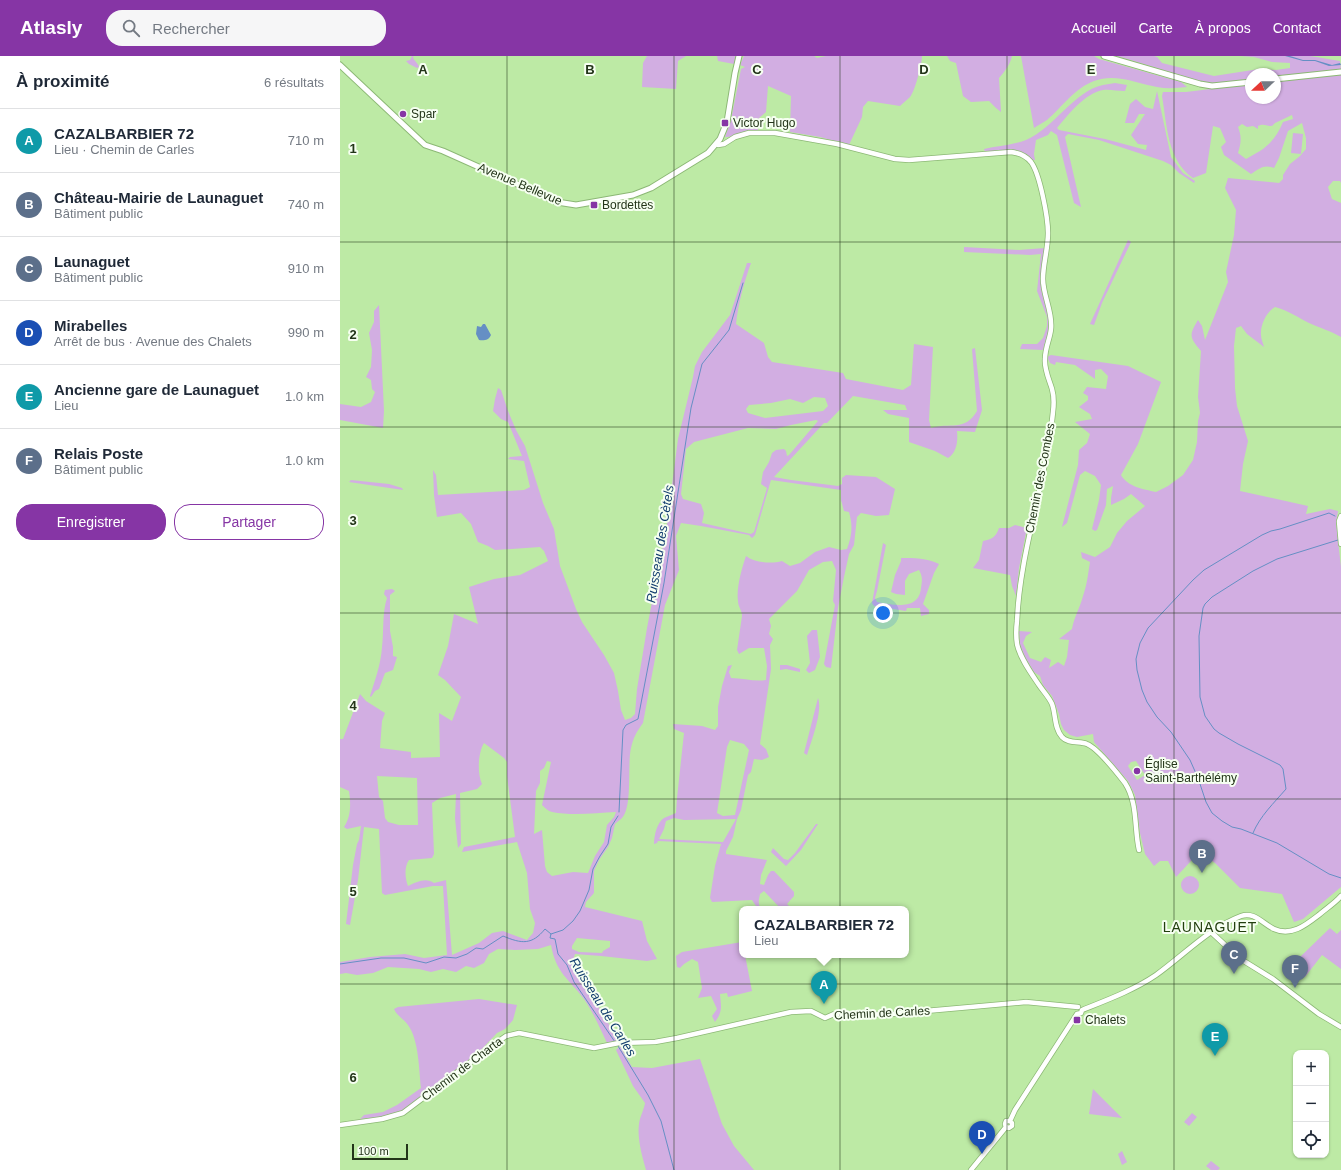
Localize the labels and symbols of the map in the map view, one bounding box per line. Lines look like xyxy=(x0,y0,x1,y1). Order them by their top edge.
text: A xyxy=(418,62,428,77)
text: B xyxy=(585,62,595,77)
text: C xyxy=(752,62,762,77)
text: D xyxy=(919,62,929,77)
text: E xyxy=(1087,62,1096,77)
north arrow xyxy=(1245,68,1281,104)
place label: Spar xyxy=(411,107,436,121)
marker: Spar xyxy=(398,109,408,119)
place label: Victor Hugo xyxy=(733,116,796,130)
marker: Victor Hugo xyxy=(720,118,730,128)
text: 1 xyxy=(349,141,357,156)
street label: Avenue Bellevue xyxy=(476,160,564,208)
place label: Bordettes xyxy=(602,198,653,212)
marker: Bordettes xyxy=(589,200,599,210)
text: 2 xyxy=(349,327,357,342)
street label: Chemin des Combes xyxy=(1022,422,1058,534)
water label: Ruisseau des Cètels xyxy=(643,483,677,604)
text: 3 xyxy=(349,513,357,528)
your location xyxy=(873,603,893,623)
text: 4 xyxy=(349,698,357,713)
place label: Église Saint-Barthélémy xyxy=(1145,756,1237,785)
marker: Église Saint-Barthélémy xyxy=(1132,766,1142,776)
pin: B xyxy=(1189,840,1215,873)
text: 5 xyxy=(349,884,357,899)
district label: LAUNAGUET xyxy=(1163,919,1257,935)
pin: C xyxy=(1221,941,1247,974)
water label: Ruisseau de Carles xyxy=(567,955,640,1059)
pin: F xyxy=(1282,955,1308,988)
pin: A xyxy=(811,971,837,1004)
street label: Chemin de Carles xyxy=(834,1003,930,1023)
place label: Chalets xyxy=(1085,1013,1126,1027)
marker: Chalets xyxy=(1072,1015,1082,1025)
pin: E xyxy=(1202,1023,1228,1056)
street label: Chemin de Charta xyxy=(419,1034,505,1104)
text: 6 xyxy=(349,1070,357,1085)
pin: D xyxy=(969,1121,995,1154)
scale bar xyxy=(352,1142,408,1161)

